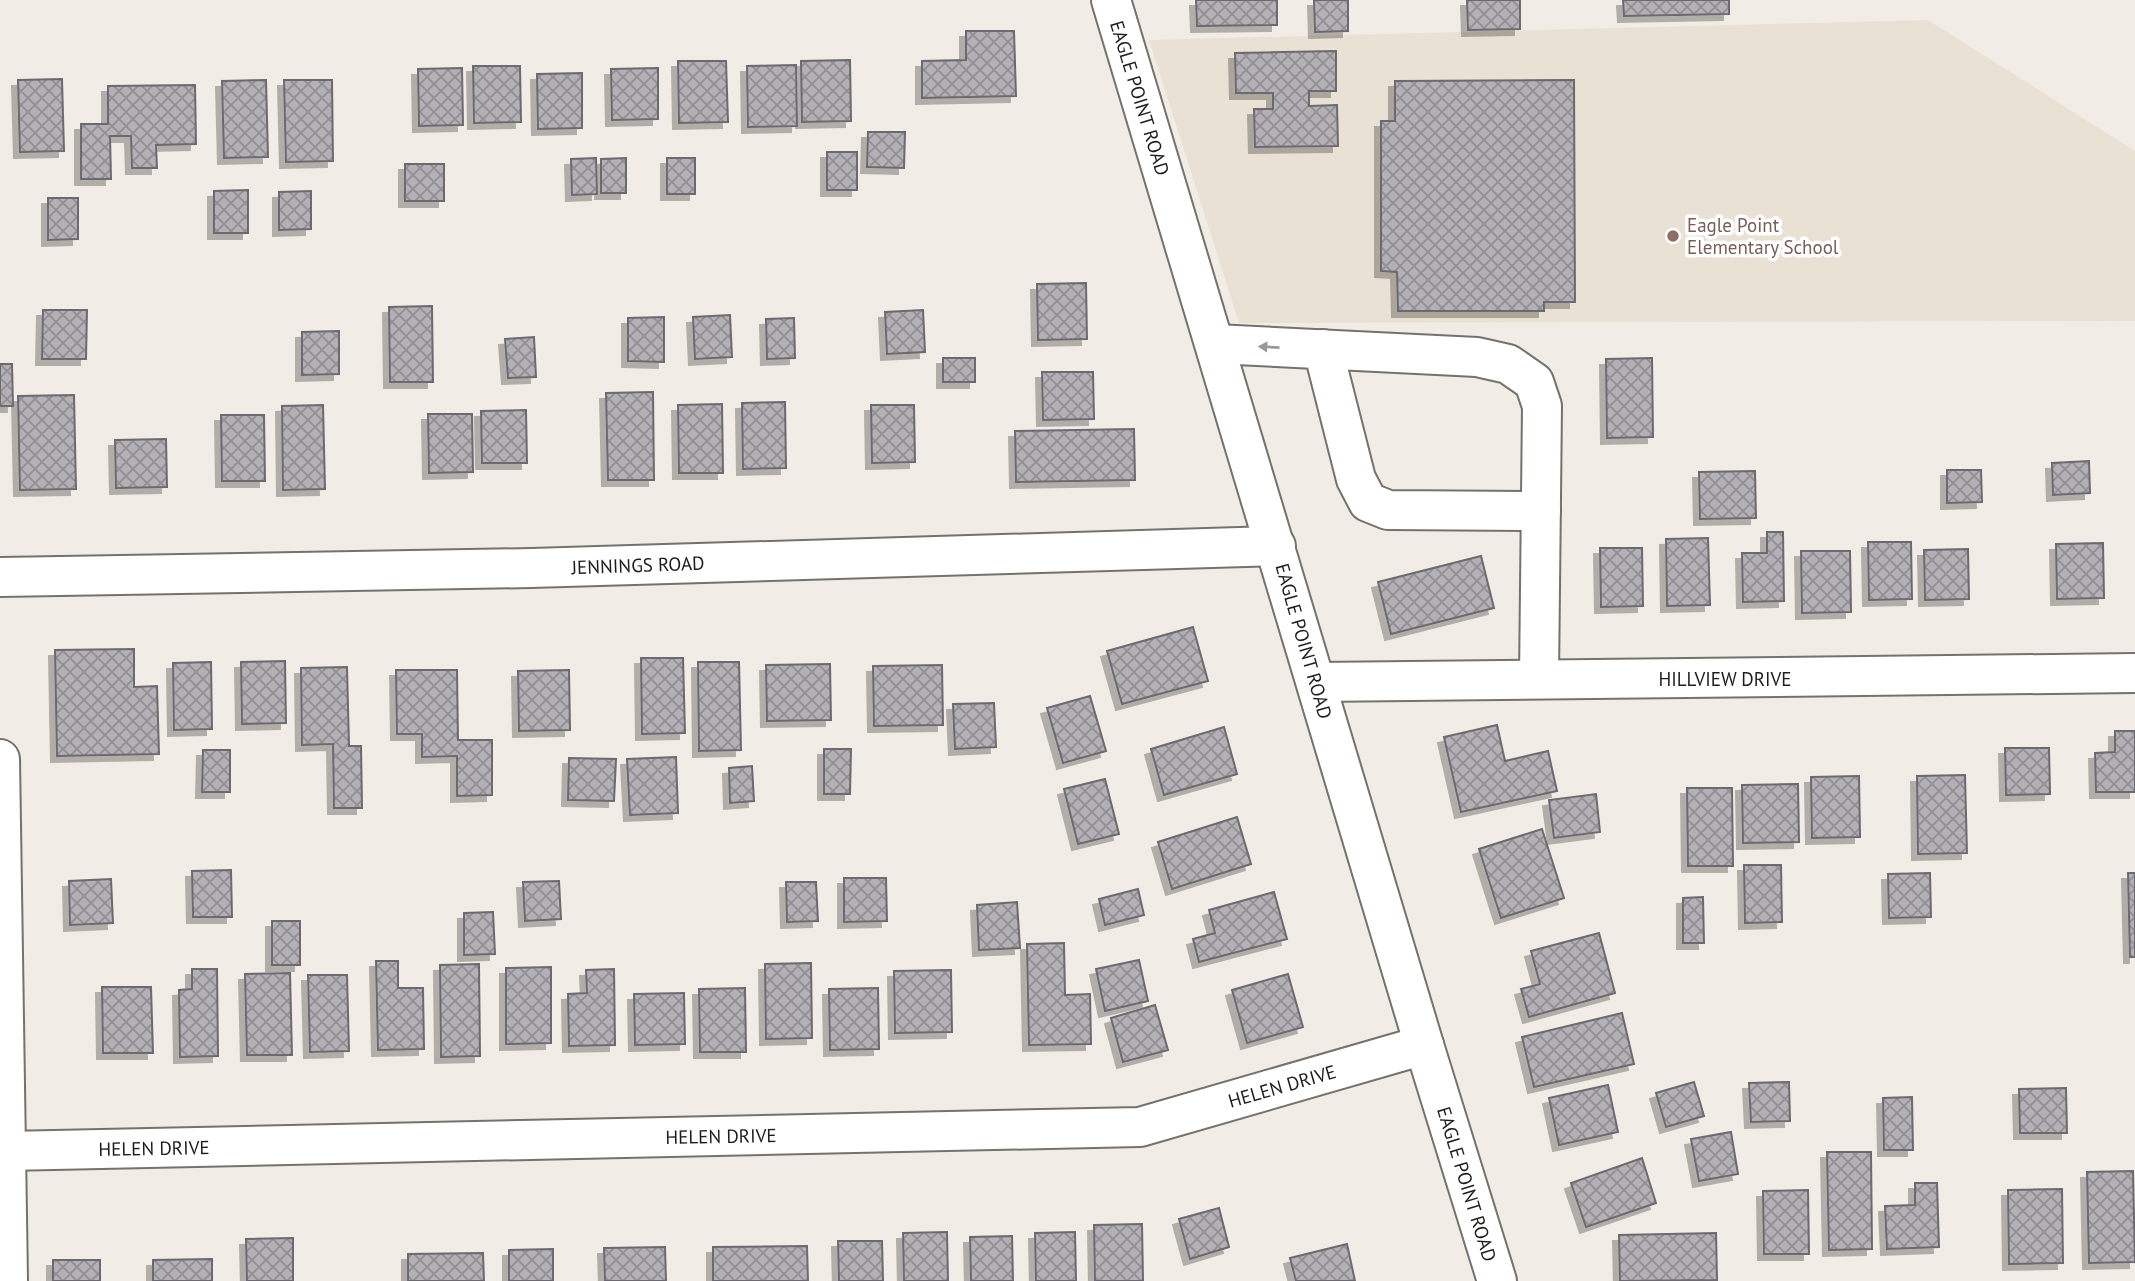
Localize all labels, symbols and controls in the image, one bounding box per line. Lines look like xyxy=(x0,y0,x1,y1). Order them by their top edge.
street label: EAGLE POINT ROAD xyxy=(1105,18,1175,178)
place label: Eagle Point Elementary School xyxy=(1687,213,1839,259)
marker: Eagle Point Elementary School xyxy=(1665,228,1681,244)
one-way arrow xyxy=(1258,341,1280,352)
street label: JENNINGS ROAD xyxy=(570,551,705,579)
street label: EAGLE POINT ROAD xyxy=(1270,561,1338,721)
street label: HILLVIEW DRIVE xyxy=(1658,667,1792,691)
street label: HELEN DRIVE xyxy=(1225,1059,1339,1113)
street label: EAGLE POINT ROAD xyxy=(1432,1104,1502,1264)
street label: HELEN DRIVE xyxy=(665,1123,777,1149)
street label: HELEN DRIVE xyxy=(98,1135,210,1161)

